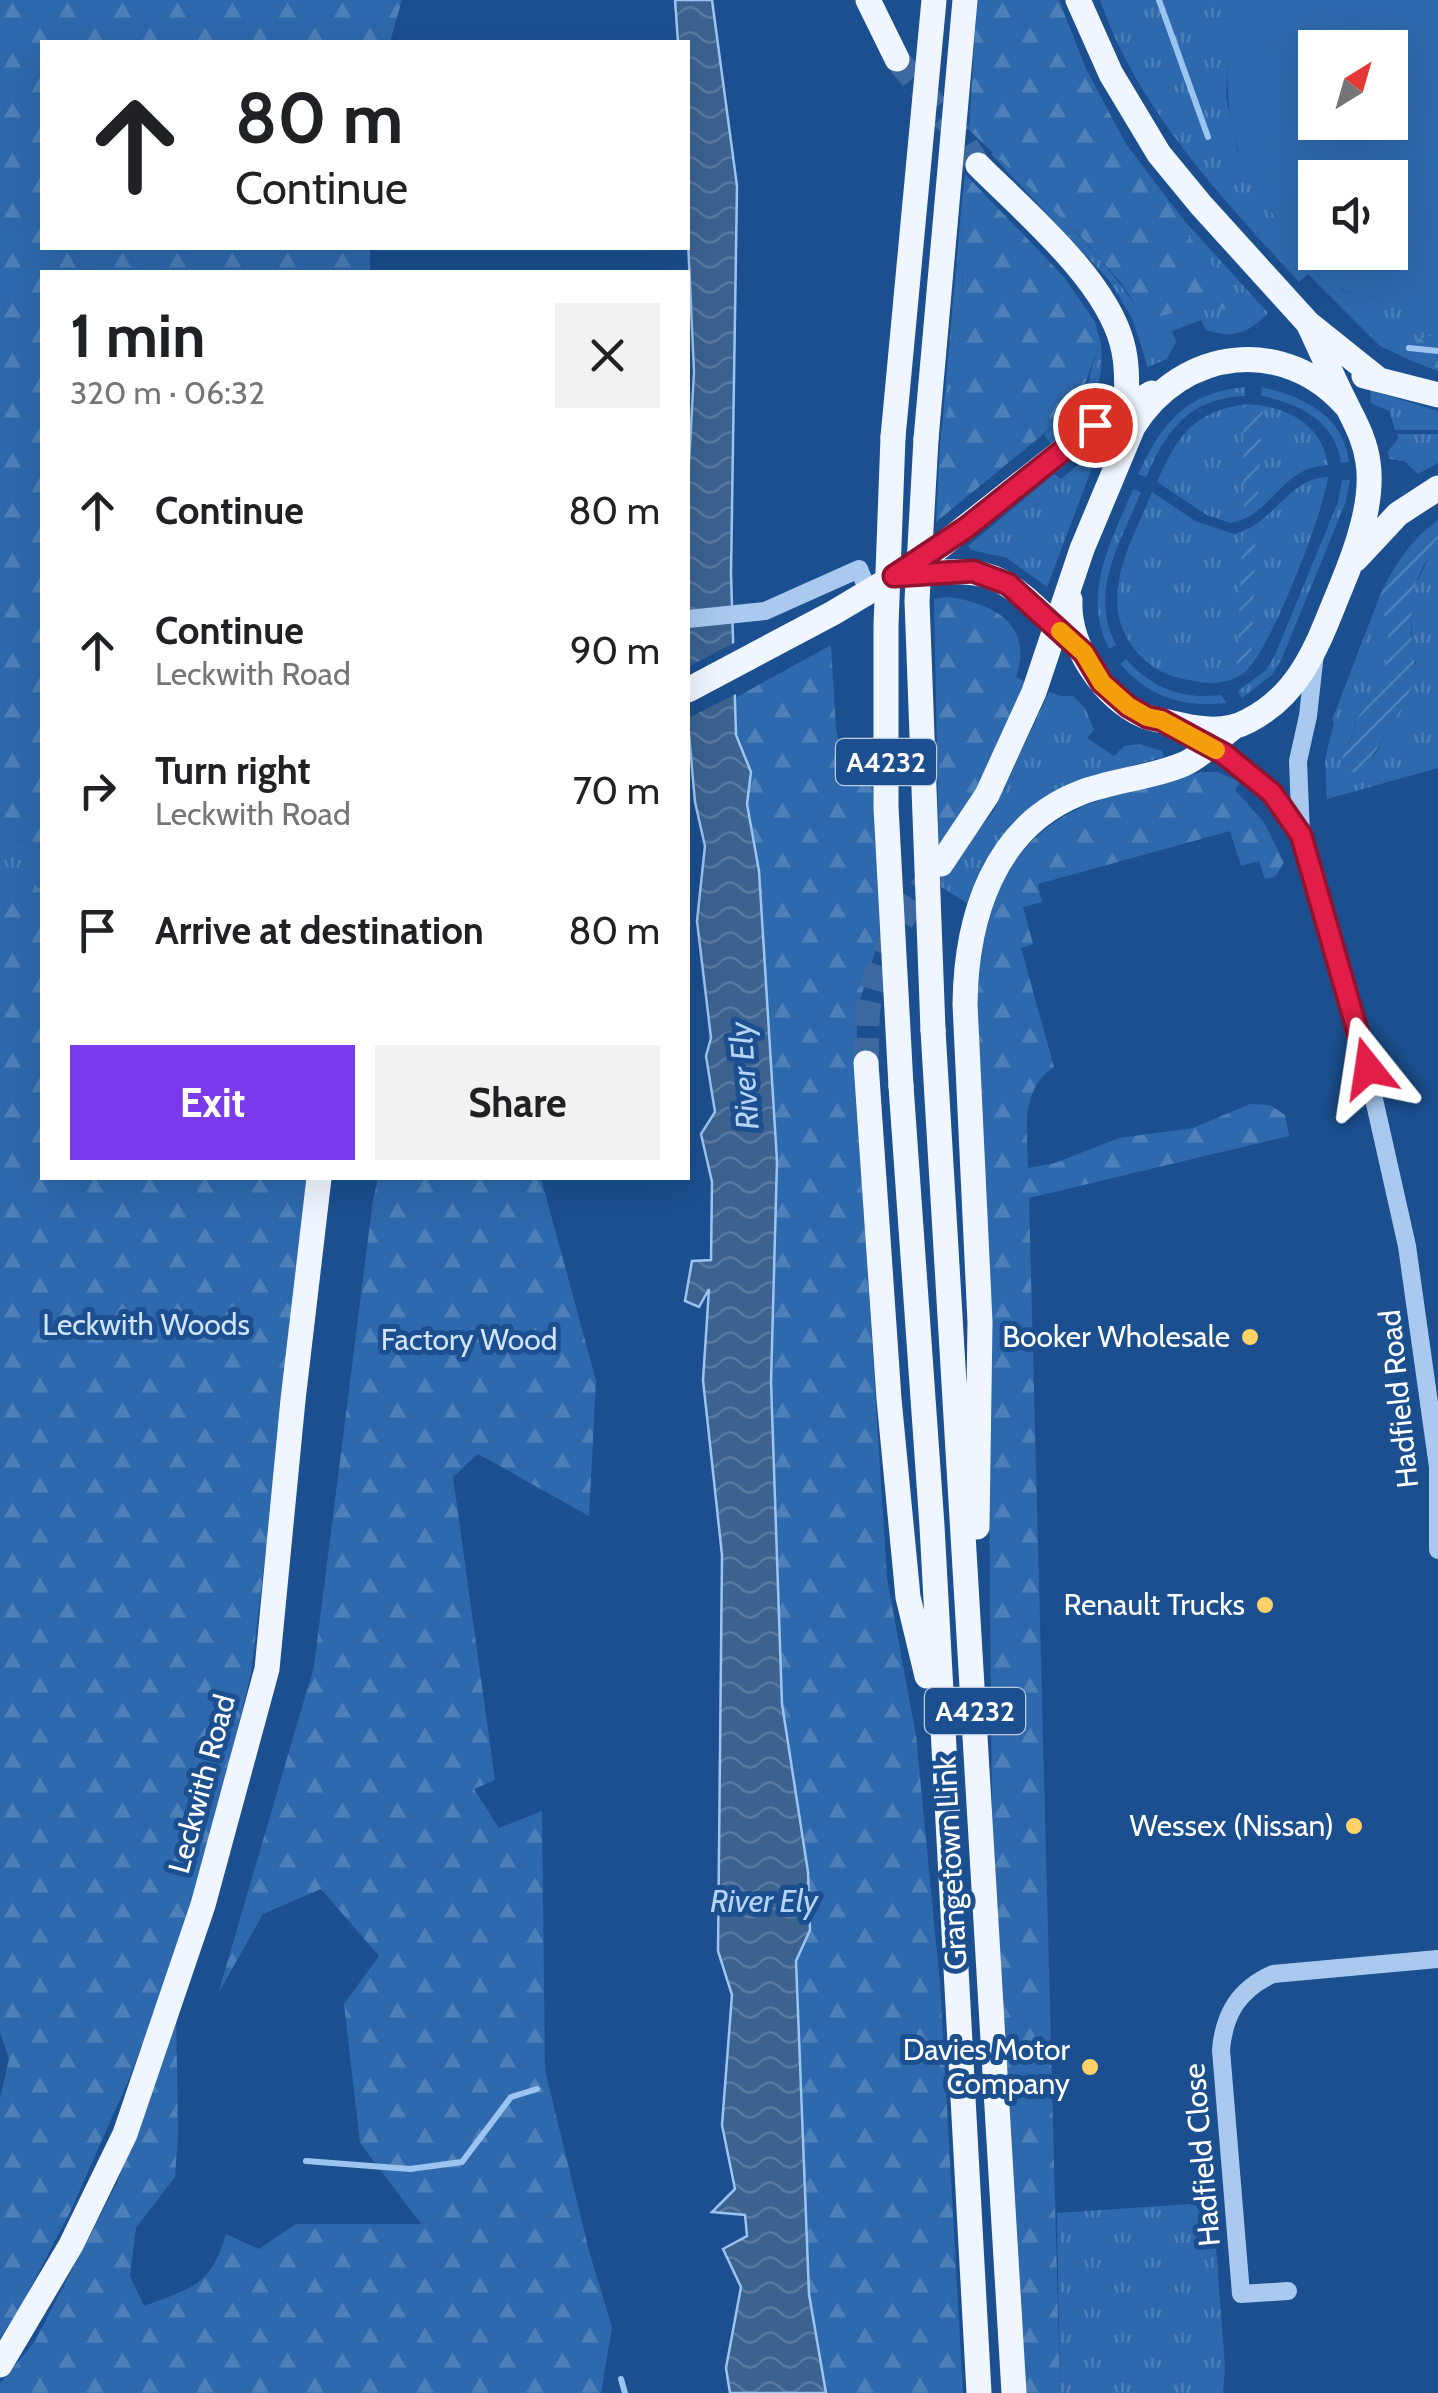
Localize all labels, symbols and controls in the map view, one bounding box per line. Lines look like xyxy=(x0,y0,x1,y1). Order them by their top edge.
north arrow xyxy=(1298,30,1408,140)
map controls xyxy=(1298,30,1408,270)
text: 80 m xyxy=(235,75,403,161)
icon: ahead xyxy=(70,80,200,210)
button: sound xyxy=(1298,160,1408,270)
text: Continue xyxy=(235,161,408,215)
text: 1 min xyxy=(70,299,205,372)
button: close xyxy=(555,303,660,408)
text: 320 m · 06:32 xyxy=(70,373,265,412)
pin xyxy=(1053,383,1138,468)
icon: arrive xyxy=(1068,398,1123,453)
icon: ahead xyxy=(70,483,125,538)
text: Continue xyxy=(155,487,304,534)
text: 80 m xyxy=(569,487,660,534)
text: Continue xyxy=(155,607,304,654)
icon: ahead xyxy=(70,623,125,678)
text: 90 m xyxy=(570,627,660,674)
text: Leckwith Road xyxy=(155,654,351,693)
road number: A4232 xyxy=(836,739,936,785)
text: Turn right xyxy=(155,747,311,794)
icon: right xyxy=(70,763,125,818)
text: 70 m xyxy=(573,767,660,814)
text: Leckwith Road xyxy=(155,794,351,833)
icon: arrive xyxy=(70,903,125,958)
text: Arrive at destination xyxy=(155,907,484,954)
text: 80 m xyxy=(569,907,660,954)
position arrow xyxy=(1316,1016,1420,1120)
water label: River Ely xyxy=(720,1020,767,1131)
button: Exit xyxy=(70,1045,355,1160)
button: Share xyxy=(375,1045,660,1160)
park label: Leckwith Woods xyxy=(42,1306,250,1343)
street label: Hadfield Road xyxy=(1371,1308,1426,1490)
place label: Booker Wholesale xyxy=(1002,1318,1230,1355)
park label: Factory Wood xyxy=(381,1321,557,1358)
marker: Booker Wholesale xyxy=(1239,1326,1261,1348)
place label: Renault Trucks xyxy=(1063,1586,1245,1623)
marker: Renault Trucks xyxy=(1254,1594,1276,1616)
road number: A4232 xyxy=(925,1688,1025,1734)
street label: Leckwith Road xyxy=(160,1690,243,1877)
street label: Grangetown Link xyxy=(926,1755,975,1971)
place label: Wessex (Nissan) xyxy=(1130,1807,1334,1844)
marker: Wessex (Nissan) xyxy=(1343,1815,1365,1837)
water label: River Ely xyxy=(710,1881,819,1920)
place label: Davies Motor Company xyxy=(903,2031,1071,2102)
marker: Davies Motor Company xyxy=(1079,2056,1101,2078)
street label: Hadfield Close xyxy=(1175,2062,1228,2248)

